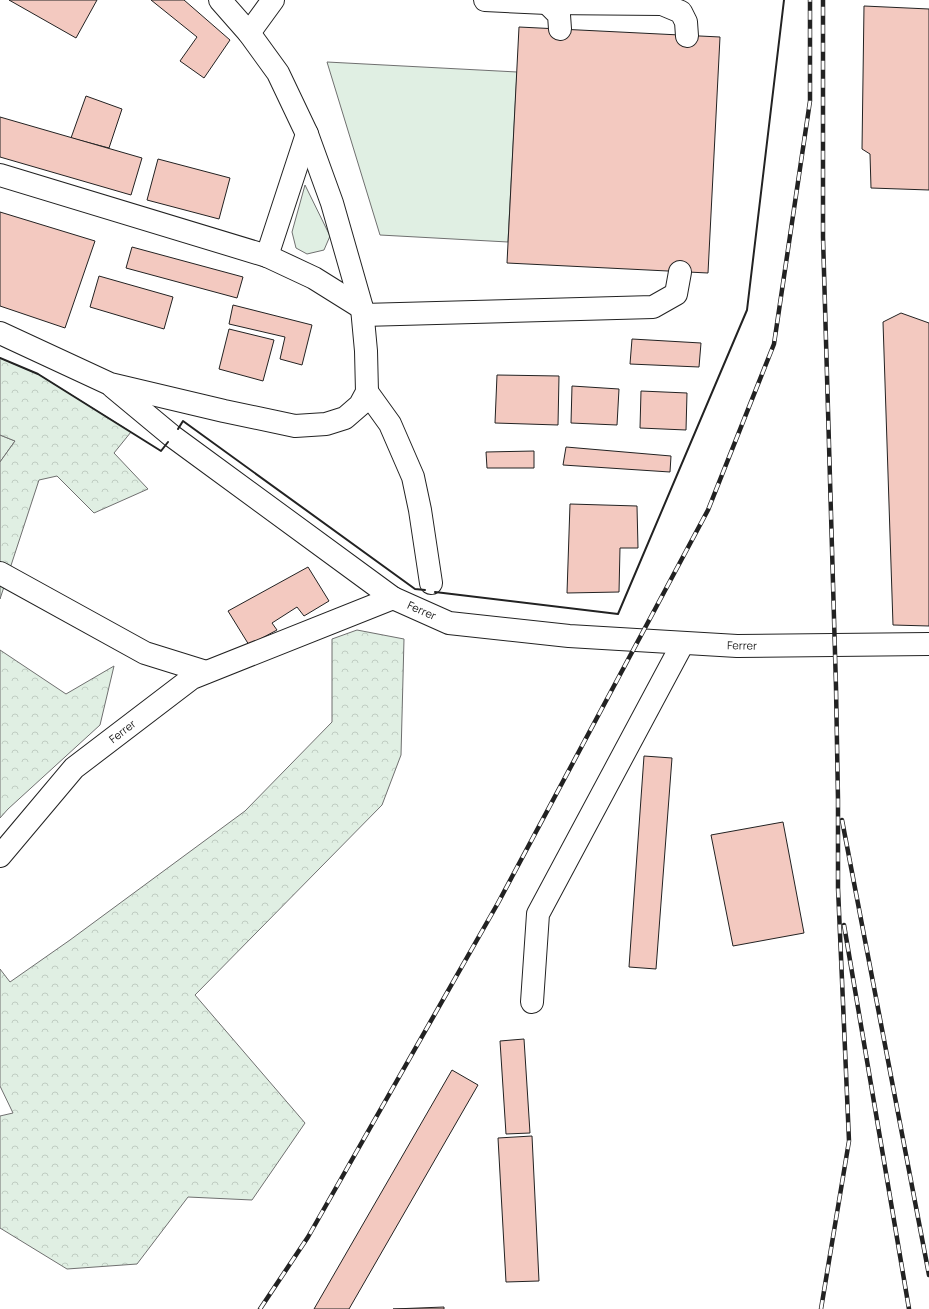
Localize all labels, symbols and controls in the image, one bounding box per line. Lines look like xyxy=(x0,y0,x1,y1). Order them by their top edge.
street label: Ferrer xyxy=(405,597,439,623)
street label: Ferrer xyxy=(727,637,757,653)
street label: Ferrer xyxy=(106,716,138,746)

